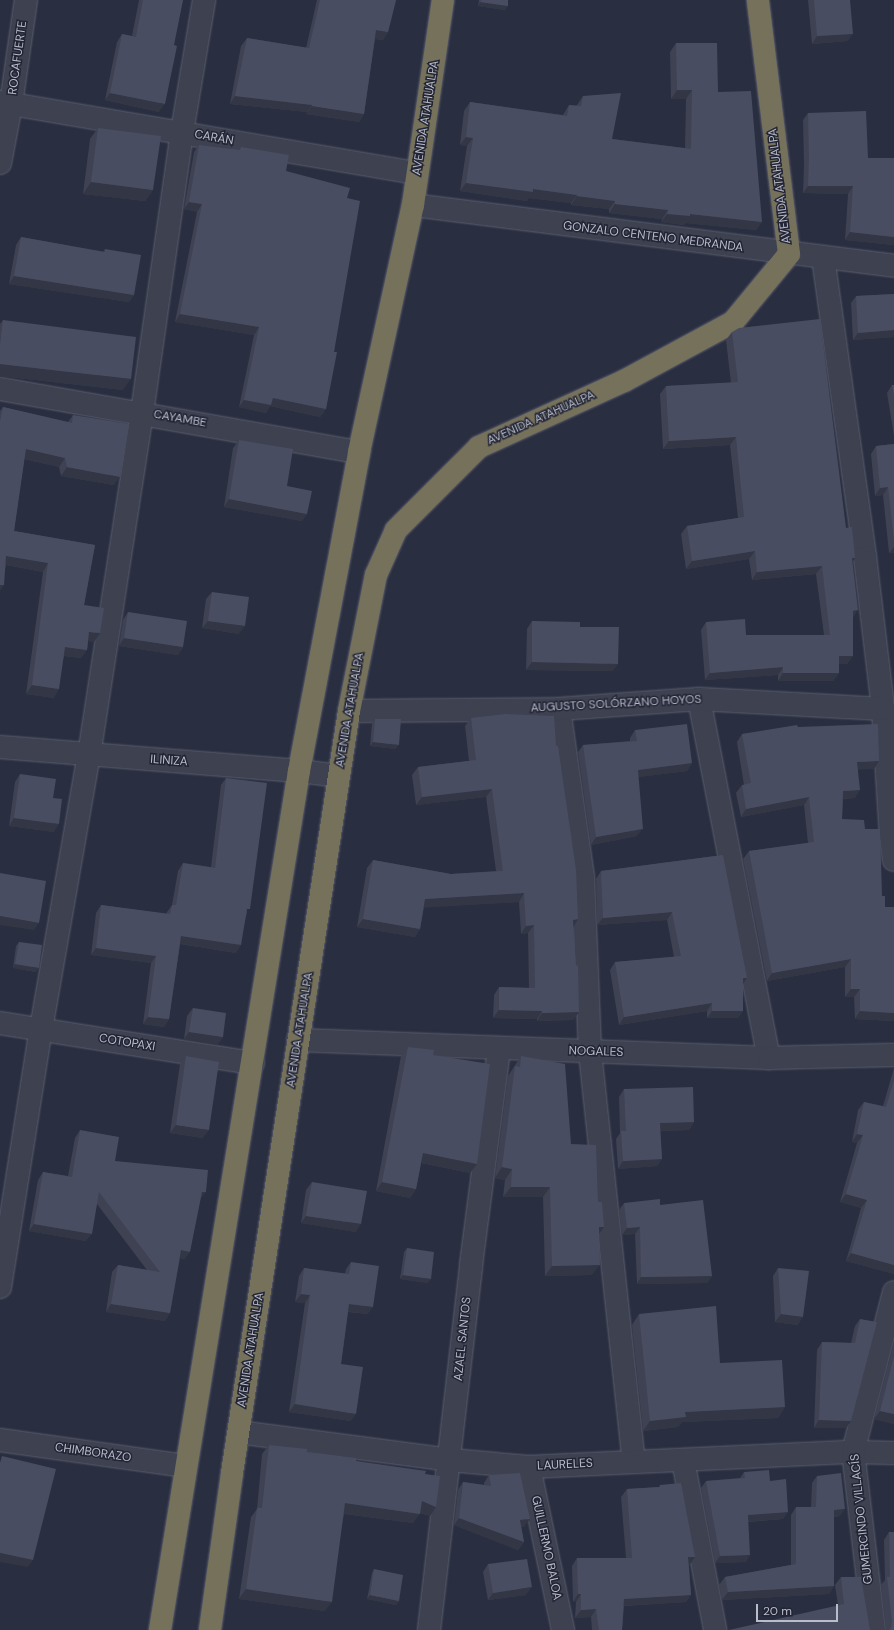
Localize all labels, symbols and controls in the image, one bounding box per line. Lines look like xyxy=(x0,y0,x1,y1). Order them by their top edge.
street label: ROCAFUERTE xyxy=(6,20,30,96)
street label: AVENIDA ATAHUALPA xyxy=(410,60,442,176)
street label: CARÁN xyxy=(193,127,235,149)
street label: AVENIDA ATAHUALPA xyxy=(766,127,794,245)
street label: GONZALO CENTENO MEDRANDA xyxy=(562,219,744,255)
street label: AVENIDA ATAHUALPA xyxy=(485,388,597,448)
street label: CAYAMBE xyxy=(152,407,208,431)
street label: AVENIDA ATAHUALPA xyxy=(333,652,367,768)
street label: AUGUSTO SOLÓRZANO HOYOS xyxy=(530,692,702,716)
street label: ILINIZA xyxy=(150,753,188,769)
street label: AVENIDA ATAHUALPA xyxy=(284,972,316,1088)
street label: COTOPAXI xyxy=(98,1031,156,1055)
street label: NOGALES xyxy=(568,1044,624,1060)
street label: AVENIDA ATAHUALPA xyxy=(235,1292,267,1408)
street label: AZAEL SANTOS xyxy=(451,1296,475,1382)
street label: CHIMBORAZO xyxy=(54,1441,132,1465)
street label: GUMERCINDO VILLACÍS xyxy=(848,1453,876,1585)
street label: LAURELES xyxy=(537,1456,593,1474)
street label: GUILLERMO BALOA xyxy=(528,1495,564,1601)
scale bar xyxy=(758,1596,840,1622)
text: 20 m xyxy=(763,1603,792,1619)

